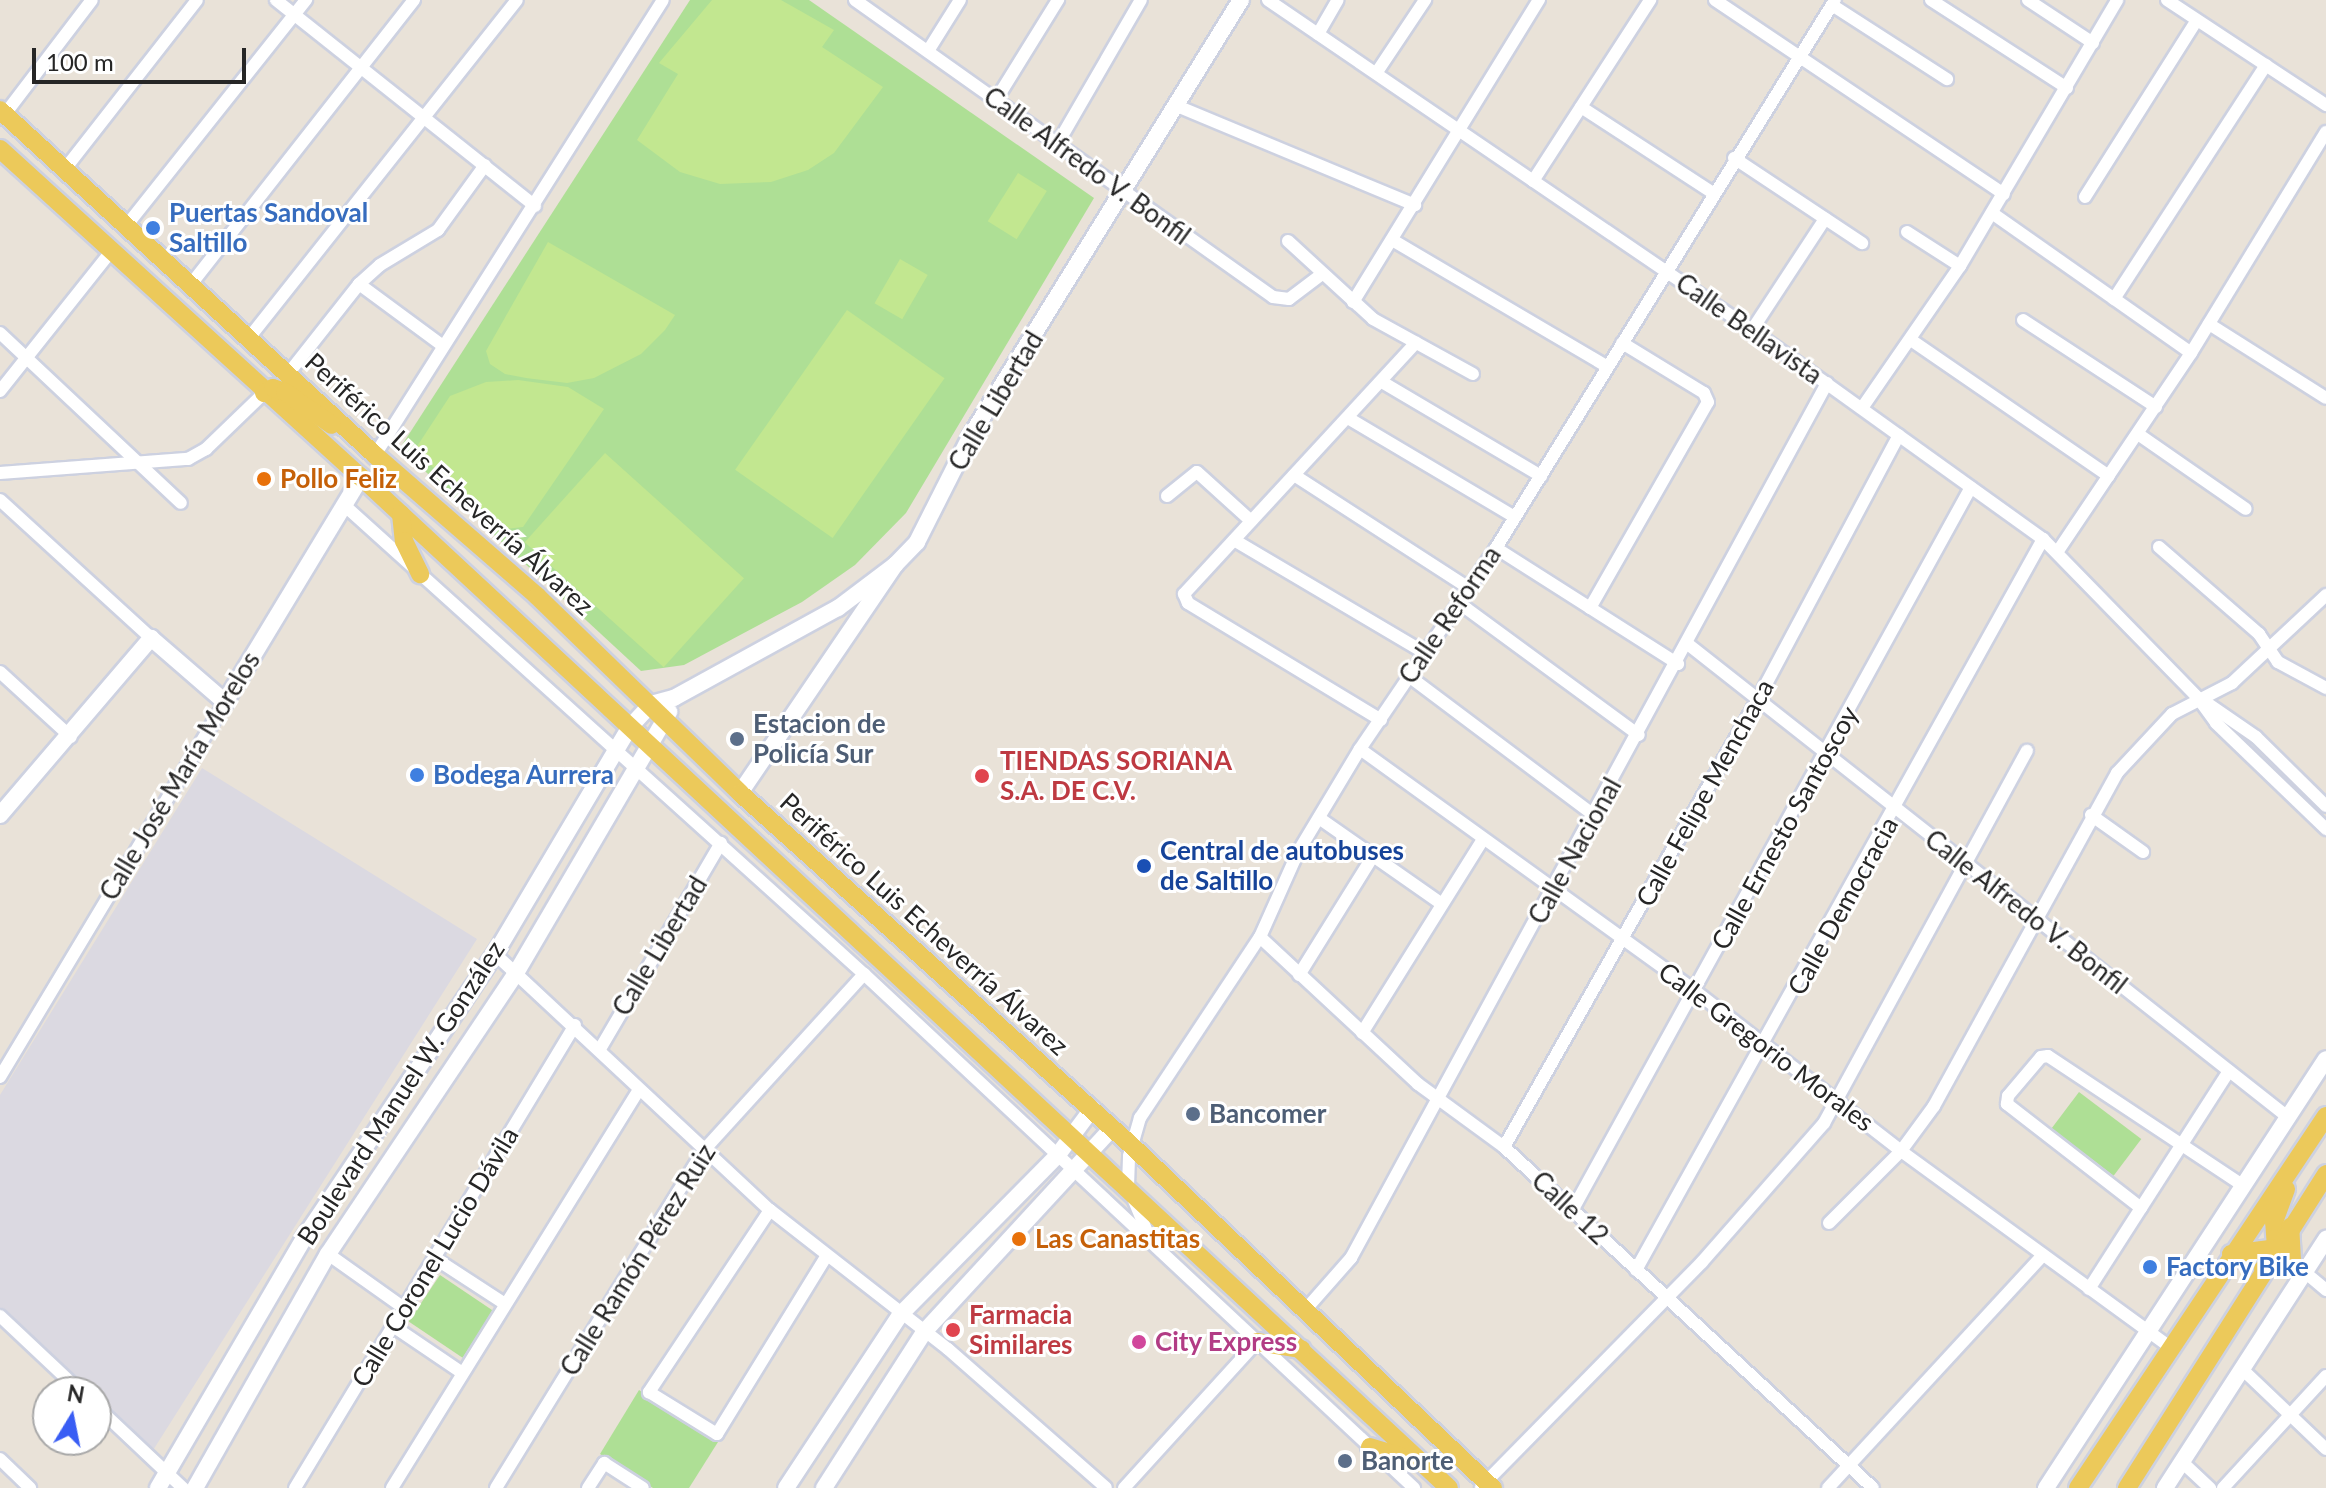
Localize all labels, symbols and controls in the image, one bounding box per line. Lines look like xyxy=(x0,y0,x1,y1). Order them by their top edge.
scale bar xyxy=(36,32,250,82)
text: 100 m xyxy=(46,47,114,76)
street label: Calle Alfredo V. Bonfil xyxy=(977,80,1197,252)
place label: Puertas Sandoval Saltillo xyxy=(169,197,368,258)
marker: Puertas Sandoval Saltillo xyxy=(144,219,162,237)
street label: Calle Bellavista xyxy=(1670,267,1828,391)
street label: Calle Libertad xyxy=(942,326,1050,476)
street label: Periférico Luis Echeverría Álvarez xyxy=(298,346,600,622)
place label: Pollo Feliz xyxy=(280,463,397,495)
marker: Pollo Feliz xyxy=(255,470,273,488)
street label: Calle Reforma xyxy=(1393,540,1507,690)
street label: Calle José María Morelos xyxy=(93,646,267,906)
street label: Calle Felipe Menchaca xyxy=(1630,674,1780,912)
street label: Calle Ernesto Santoscoy xyxy=(1705,701,1865,955)
place label: Estacion de Policía Sur xyxy=(753,708,886,770)
marker: Estacion de Policía Sur xyxy=(728,730,746,748)
place label: TIENDAS SORIANA S.A. DE C.V. xyxy=(1000,745,1232,806)
place label: Bodega Aurrera xyxy=(433,759,615,791)
marker: TIENDAS SORIANA S.A. DE C.V. xyxy=(971,765,993,787)
marker: Bodega Aurrera xyxy=(408,766,426,784)
street label: Calle Nacional xyxy=(1522,772,1628,930)
street label: Periférico Luis Echeverría Álvarez xyxy=(773,786,1075,1062)
street label: Calle Democracia xyxy=(1781,812,1905,1000)
street label: Calle Alfredo V. Bonfil xyxy=(1918,823,2134,1001)
place label: Central de autobuses de Saltillo xyxy=(1160,835,1404,896)
marker: Central de autobuses de Saltillo xyxy=(1135,857,1153,875)
street label: Calle Libertad xyxy=(606,871,714,1021)
street label: Boulevard Manuel W. González xyxy=(291,935,511,1251)
street label: Calle Gregorio Morales xyxy=(1652,956,1880,1138)
place label: Bancomer xyxy=(1209,1098,1326,1130)
marker: Bancomer xyxy=(1184,1105,1202,1123)
street label: Calle Coronel Lucio Dávila xyxy=(345,1121,525,1393)
street label: Calle Ramón Pérez Ruiz xyxy=(554,1138,722,1382)
street label: Calle 12 xyxy=(1525,1165,1615,1251)
place label: Las Canastitas xyxy=(1035,1223,1200,1255)
marker: Las Canastitas xyxy=(1010,1230,1028,1248)
place label: Factory Bike xyxy=(2166,1251,2310,1283)
marker: Factory Bike xyxy=(2141,1258,2159,1276)
place label: Farmacia Similares xyxy=(969,1299,1072,1360)
marker: Farmacia Similares xyxy=(944,1321,962,1339)
place label: City Express xyxy=(1155,1326,1298,1358)
marker: City Express xyxy=(1130,1333,1148,1351)
north arrow xyxy=(32,1376,112,1456)
text: N xyxy=(65,1379,87,1409)
place label: Banorte xyxy=(1361,1445,1454,1477)
marker: Banorte xyxy=(1336,1452,1354,1470)

